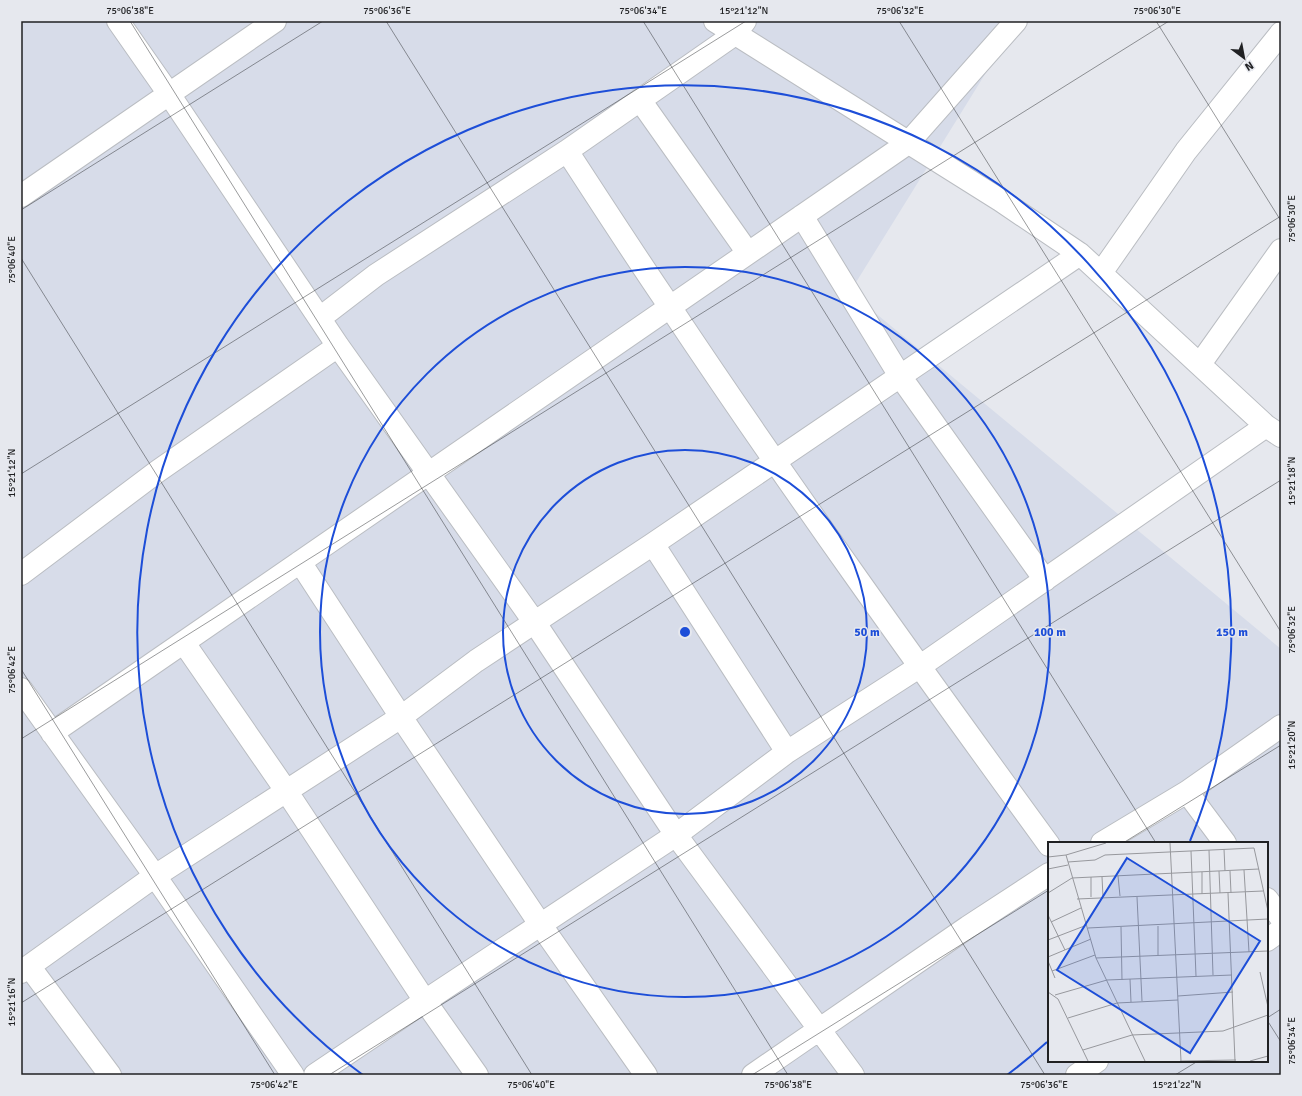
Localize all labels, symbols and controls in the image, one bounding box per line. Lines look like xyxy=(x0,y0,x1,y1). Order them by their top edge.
text: 75°06'38"E xyxy=(106,5,154,17)
text: 75°06'36"E xyxy=(363,5,411,17)
text: 75°06'34"E xyxy=(619,5,667,17)
text: 15°21'12"N xyxy=(720,5,768,17)
text: 75°06'32"E xyxy=(876,5,924,17)
text: 75°06'30"E xyxy=(1133,5,1181,17)
north arrow xyxy=(1224,38,1264,78)
text: N xyxy=(1242,59,1256,74)
text: 75°06'30"E xyxy=(1286,195,1298,243)
text: 75°06'40"E xyxy=(6,236,18,284)
text: 15°21'12"N xyxy=(6,449,18,497)
text: 15°21'18"N xyxy=(1286,457,1298,505)
text: 75°06'32"E xyxy=(1286,606,1298,654)
centre of rings xyxy=(678,625,692,639)
text: 50 m xyxy=(854,625,880,640)
text: 100 m xyxy=(1034,625,1066,640)
text: 150 m xyxy=(1216,625,1248,640)
text: 75°06'42"E xyxy=(6,646,18,694)
text: 15°21'20"N xyxy=(1286,721,1298,769)
inset map xyxy=(1048,842,1268,1062)
text: 15°21'16"N xyxy=(6,978,18,1026)
text: 75°06'34"E xyxy=(1286,1017,1298,1065)
text: 75°06'42"E xyxy=(250,1079,298,1091)
text: 75°06'40"E xyxy=(507,1079,555,1091)
text: 75°06'38"E xyxy=(764,1079,812,1091)
text: 75°06'36"E xyxy=(1020,1079,1068,1091)
text: 15°21'22"N xyxy=(1153,1079,1201,1091)

